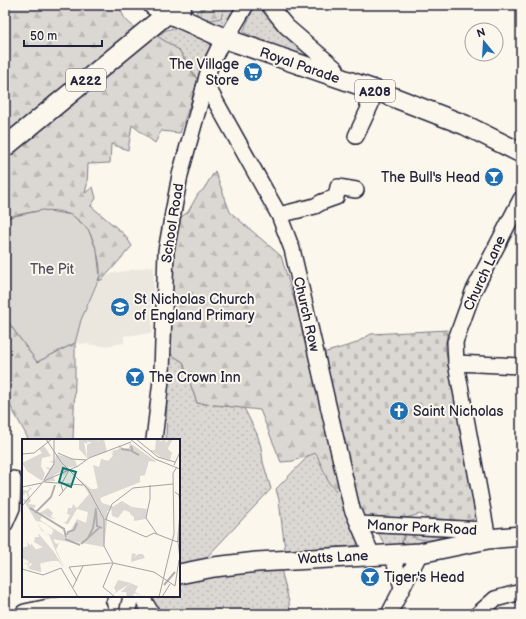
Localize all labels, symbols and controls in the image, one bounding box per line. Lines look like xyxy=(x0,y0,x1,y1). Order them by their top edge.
scale bar xyxy=(24,22,102,48)
north arrow xyxy=(464,22,504,62)
text: N xyxy=(475,26,487,40)
text: 50 m xyxy=(30,29,57,44)
street label: Royal Parade xyxy=(257,44,342,87)
place label: The Village Store xyxy=(169,56,239,89)
supermarket icon: The Village Store xyxy=(242,61,264,83)
road number: A222 xyxy=(66,69,106,91)
road number: A208 xyxy=(355,80,395,102)
bar icon: The Bull's Head xyxy=(483,166,505,188)
place label: The Bull's Head xyxy=(381,169,480,186)
street label: School Road xyxy=(158,182,187,264)
street label: Church Lane xyxy=(460,233,509,313)
park label: The Pit xyxy=(30,261,75,278)
street label: Church Row xyxy=(290,275,324,354)
place label: St Nicholas Church of England Primary xyxy=(134,291,255,324)
school or university icon: St Nicholas Church of England Primary xyxy=(109,296,131,318)
bar icon: The Crown Inn xyxy=(124,366,146,388)
place label: The Crown Inn xyxy=(149,369,241,386)
church icon: Saint Nicholas xyxy=(388,400,410,422)
place label: Saint Nicholas xyxy=(413,403,504,420)
inset map xyxy=(22,439,180,597)
street label: Manor Park Road xyxy=(366,516,478,539)
street label: Watts Lane xyxy=(297,547,369,568)
bar icon: Tiger's Head xyxy=(359,566,381,588)
place label: Tiger's Head xyxy=(384,569,464,586)

